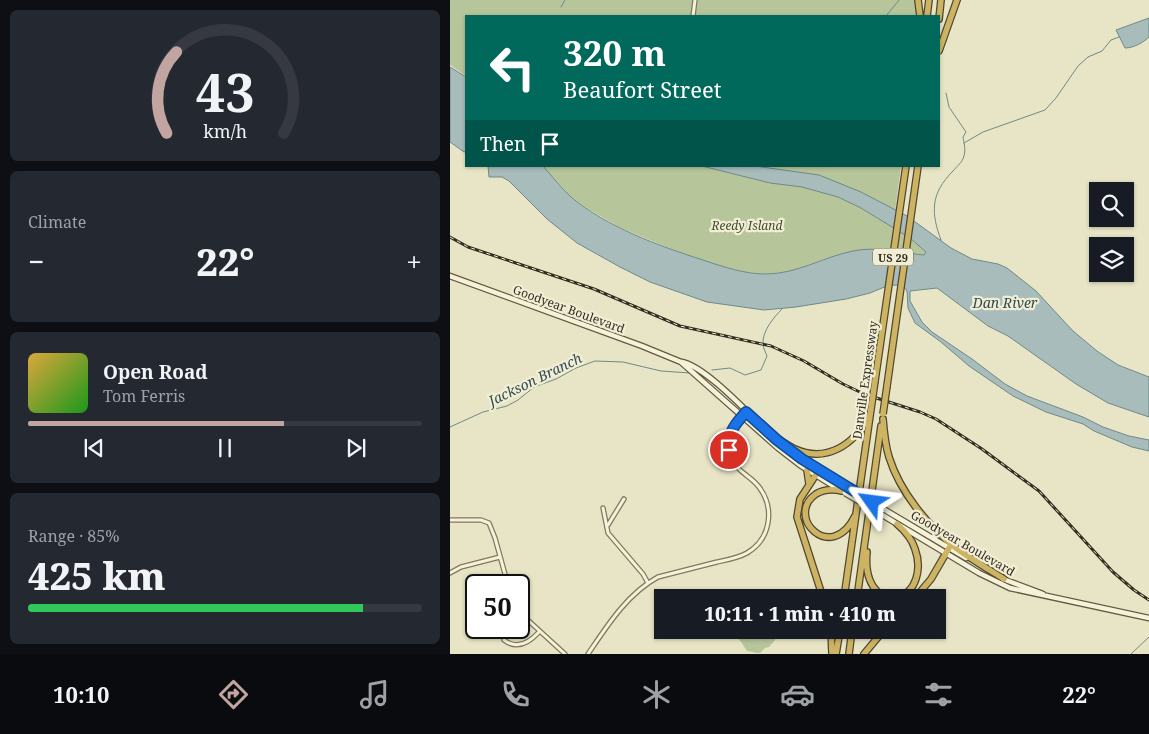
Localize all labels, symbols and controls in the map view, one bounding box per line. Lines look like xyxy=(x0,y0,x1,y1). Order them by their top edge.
text: 320 m xyxy=(563,29,666,76)
icon: left xyxy=(480,35,545,100)
text: 43 xyxy=(196,56,254,127)
text: Beaufort Street xyxy=(563,74,722,104)
text: km/h xyxy=(203,119,247,143)
icon: arrive xyxy=(536,130,564,158)
text: Then xyxy=(480,131,526,157)
map controls xyxy=(1089,182,1134,282)
button: search xyxy=(1089,182,1134,227)
text: Climate xyxy=(28,211,86,233)
park label: Reedy Island xyxy=(711,217,782,234)
text: 22° xyxy=(196,235,254,287)
button: layers xyxy=(1089,237,1134,282)
text: − xyxy=(28,242,44,280)
text: + xyxy=(406,242,422,280)
road number: US 29 xyxy=(873,248,913,266)
street label: Goodyear Boulevard xyxy=(511,281,628,337)
water label: Dan River xyxy=(972,293,1038,312)
street label: Danville Expressway xyxy=(848,320,882,440)
water label: Jackson Branch xyxy=(482,348,585,411)
text: Open Road xyxy=(103,359,208,385)
text: Tom Ferris xyxy=(103,385,185,407)
pin xyxy=(708,429,750,471)
icon: previous xyxy=(80,434,108,462)
icon: pause xyxy=(211,434,239,462)
icon: next xyxy=(342,434,370,462)
icon: arrive xyxy=(715,436,743,464)
position arrow xyxy=(845,475,897,527)
street label: Goodyear Boulevard xyxy=(908,506,1019,580)
text: Range · 85% xyxy=(28,525,120,547)
text: 425 km xyxy=(28,549,166,601)
speed limit sign: 50 xyxy=(465,574,530,639)
text: 10:11 · 1 min · 410 m xyxy=(704,601,896,627)
icon: directions xyxy=(216,677,251,712)
icon: music xyxy=(357,677,392,712)
icon: phone xyxy=(498,677,533,712)
icon: climate xyxy=(639,677,674,712)
icon: car xyxy=(780,677,815,712)
icon: filters xyxy=(921,677,956,712)
text: 10:10 xyxy=(53,679,109,709)
text: 22° xyxy=(1062,679,1096,709)

